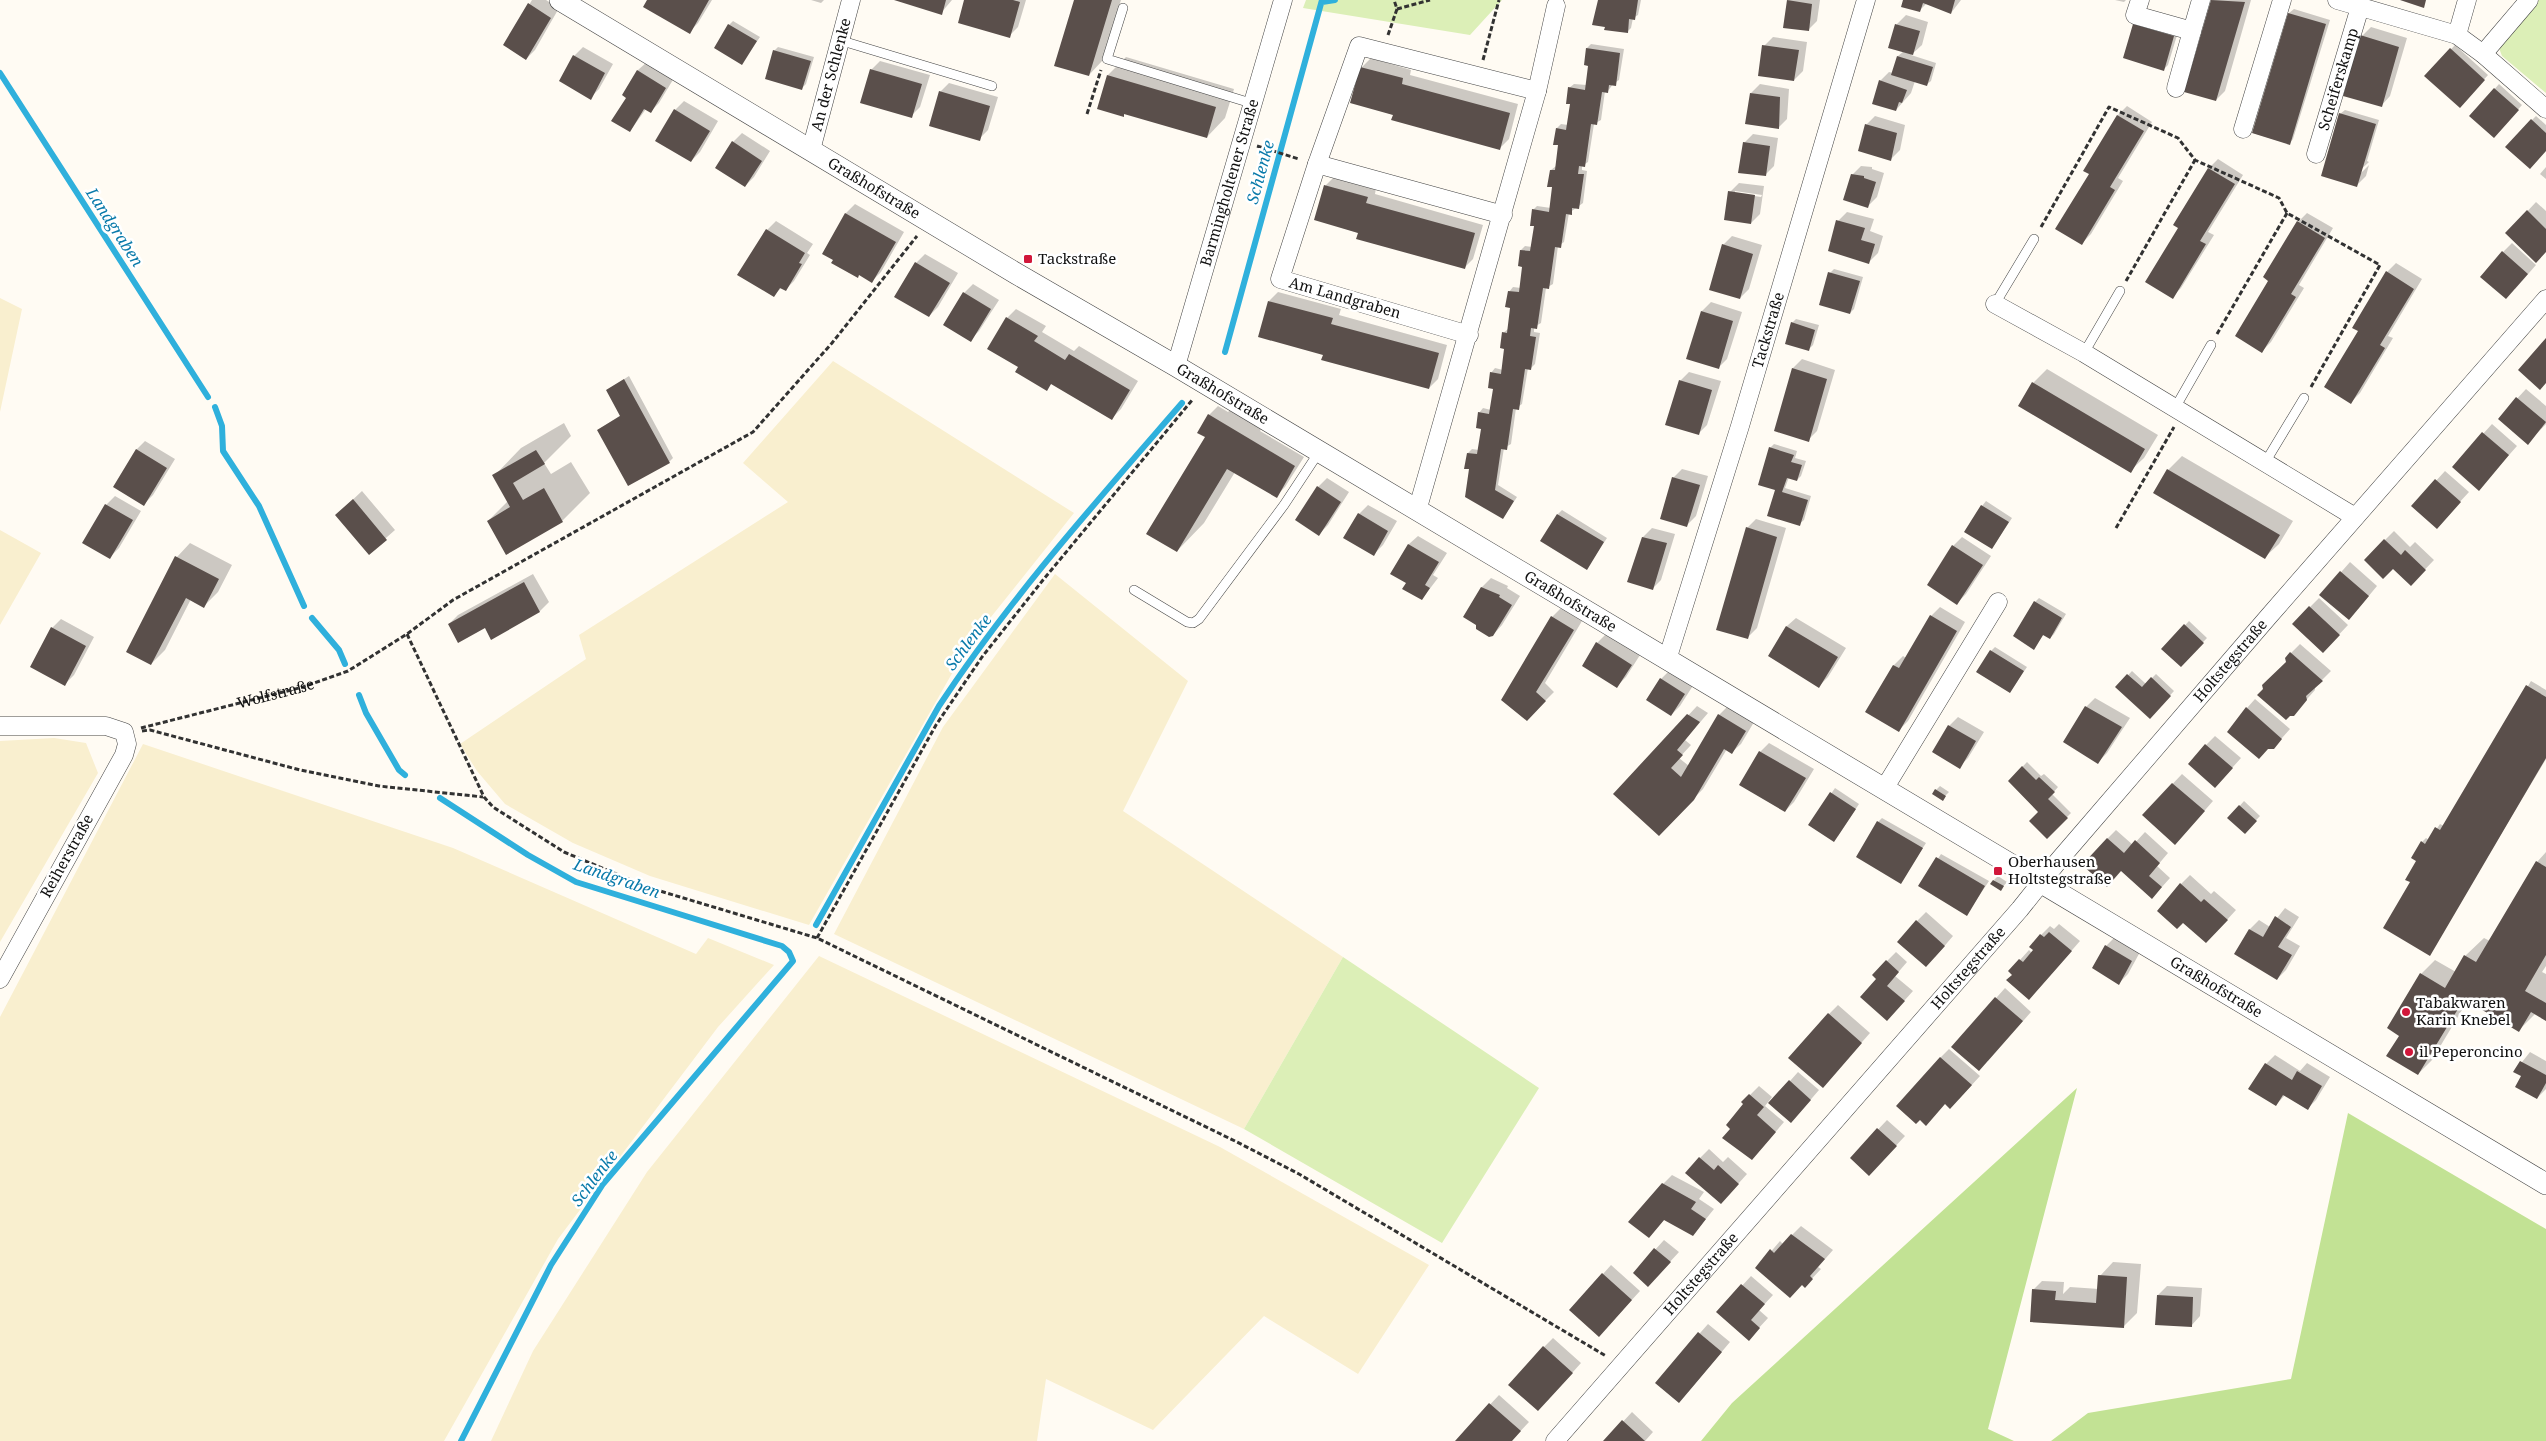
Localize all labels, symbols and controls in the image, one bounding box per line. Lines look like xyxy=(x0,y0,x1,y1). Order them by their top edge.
street label: An der Schlenke xyxy=(805,16,855,133)
street label: Scheiferskamp xyxy=(2313,25,2362,133)
street label: Barmingholtener Straße xyxy=(1195,96,1263,268)
water label: Schlenke xyxy=(1241,138,1279,206)
street label: Graßhofstraße xyxy=(825,152,924,223)
water label: Landgraben xyxy=(81,182,149,271)
place label: Tackstraße xyxy=(1038,248,1116,268)
marker: Tackstraße xyxy=(1022,253,1034,265)
street label: Am Landgraben xyxy=(1287,272,1404,323)
street label: Tackstraße xyxy=(1747,290,1788,370)
street label: Graßhofstraße xyxy=(1173,358,1273,428)
street label: Graßhofstraße xyxy=(1521,565,1621,636)
water label: Schlenke xyxy=(940,609,996,675)
street label: Holtstegstraße xyxy=(2188,614,2271,706)
street label: Wolfstraße xyxy=(235,673,317,712)
street label: Reiherstraße xyxy=(35,810,97,901)
place label: Oberhausen Holtstegstraße xyxy=(2008,851,2112,888)
water label: Landgraben xyxy=(570,853,663,903)
marker: Oberhausen Holtstegstraße xyxy=(1992,865,2004,877)
street label: Holtstegstraße xyxy=(1926,922,2009,1013)
street label: Graßhofstraße xyxy=(2167,951,2267,1022)
place label: Tabakwaren Karin Knebel xyxy=(2416,992,2511,1029)
marker: Tabakwaren Karin Knebel xyxy=(2400,1006,2412,1018)
place label: il Peperoncino xyxy=(2419,1041,2523,1061)
marker: il Peperoncino xyxy=(2403,1046,2415,1058)
water label: Schlenke xyxy=(566,1145,622,1211)
street label: Holtstegstraße xyxy=(1659,1228,1742,1319)

